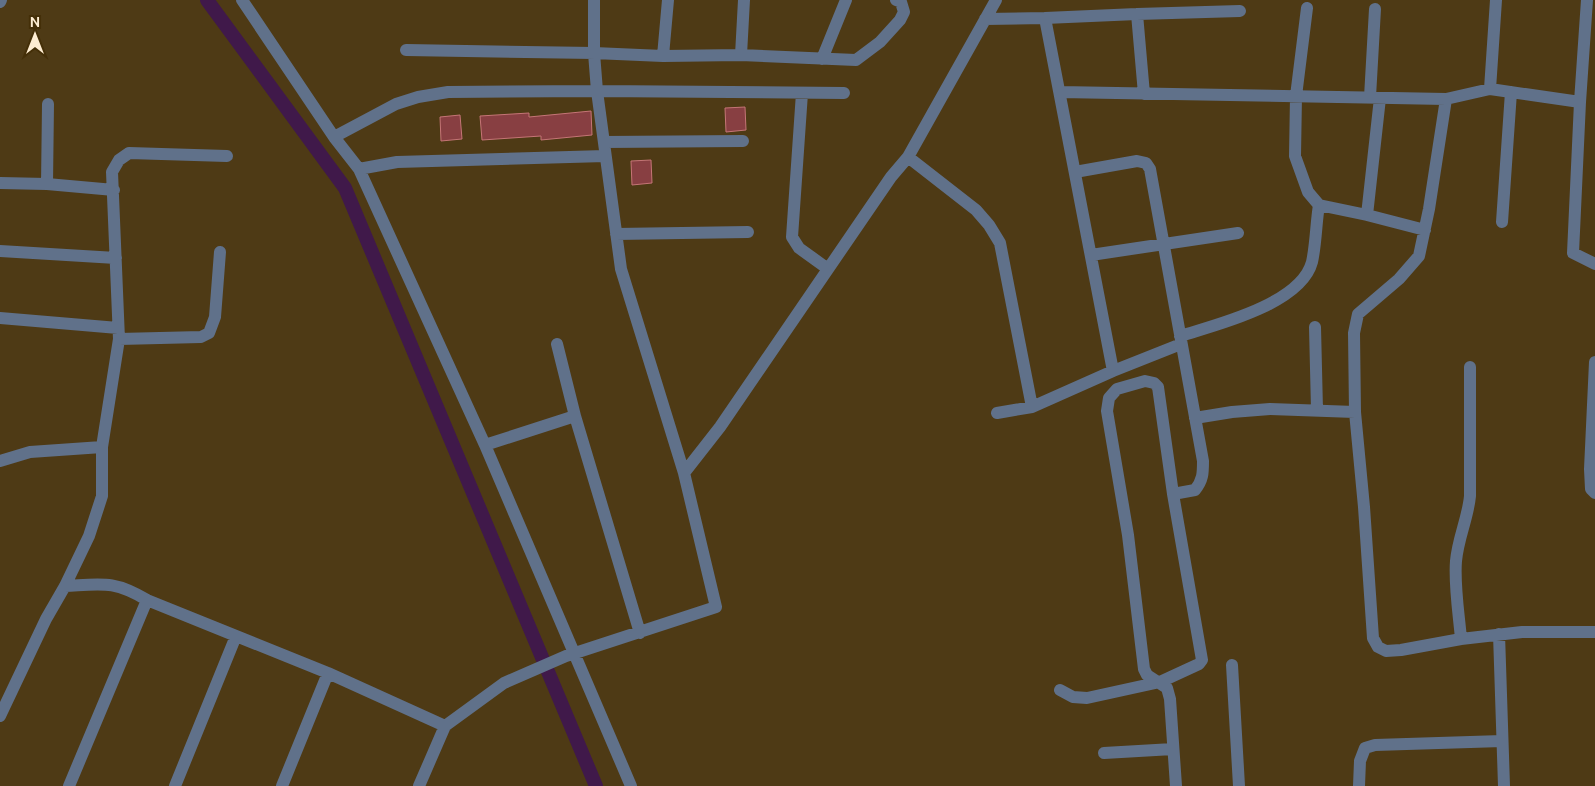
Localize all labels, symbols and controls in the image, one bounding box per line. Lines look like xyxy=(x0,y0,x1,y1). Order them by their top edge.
north arrow xyxy=(10,10,60,60)
text: N xyxy=(30,14,40,30)

